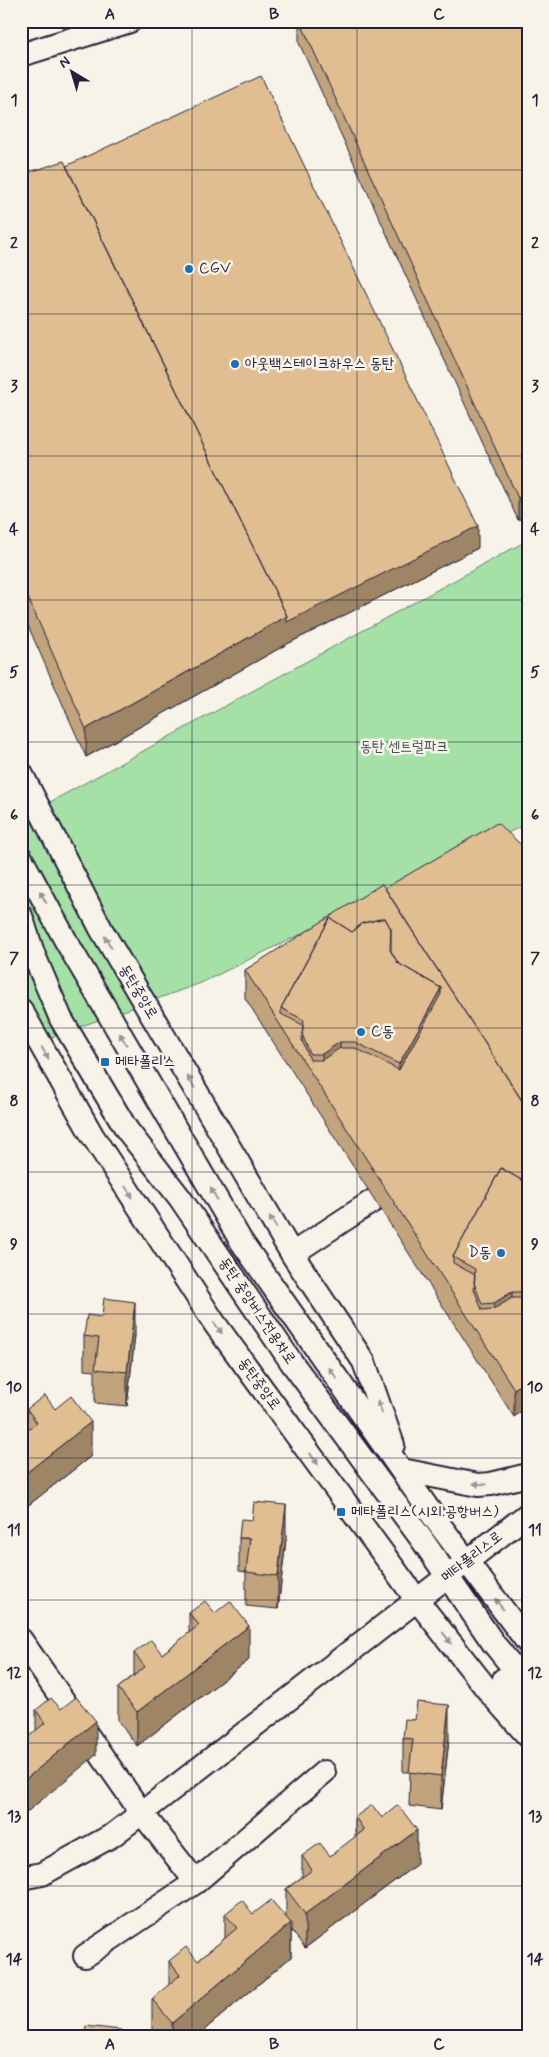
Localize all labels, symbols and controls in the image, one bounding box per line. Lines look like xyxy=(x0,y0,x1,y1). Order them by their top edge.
text: A xyxy=(105,4,115,25)
text: B xyxy=(269,4,279,25)
text: C xyxy=(433,4,445,25)
north arrow xyxy=(48,48,98,98)
text: N xyxy=(55,53,74,73)
text: 1 xyxy=(10,90,18,111)
text: 1 xyxy=(531,90,539,111)
text: 2 xyxy=(10,233,18,254)
text: 2 xyxy=(531,233,539,254)
place label: CGV xyxy=(199,259,231,279)
marker: CGV xyxy=(183,263,195,275)
place label: 아웃백스테이크하우스 동탄 xyxy=(245,354,395,374)
marker: 아웃백스테이크하우스 동탄 xyxy=(229,358,241,370)
text: 3 xyxy=(10,376,18,397)
text: 3 xyxy=(531,376,539,397)
text: 4 xyxy=(9,519,19,540)
text: 4 xyxy=(530,519,540,540)
text: 5 xyxy=(9,662,19,683)
text: 5 xyxy=(530,662,540,683)
park label: 동탄 센트럴파크 xyxy=(360,737,448,757)
text: 6 xyxy=(10,805,18,826)
text: 6 xyxy=(531,805,539,826)
one-way arrow xyxy=(39,890,47,905)
one-way arrow xyxy=(104,935,113,948)
text: 7 xyxy=(9,948,19,969)
text: 7 xyxy=(530,948,540,969)
street label: 동탄중앙로 xyxy=(114,961,162,1023)
place label: C동 xyxy=(371,1022,394,1042)
marker: C동 xyxy=(355,1026,367,1038)
one-way arrow xyxy=(118,1032,128,1045)
one-way arrow xyxy=(40,1047,49,1060)
place label: 메타폴리스 xyxy=(115,1052,175,1072)
marker: 메타폴리스 xyxy=(99,1056,111,1068)
one-way arrow xyxy=(187,1074,195,1089)
text: 8 xyxy=(9,1091,19,1112)
text: 8 xyxy=(530,1091,540,1112)
one-way arrow xyxy=(124,1185,134,1199)
one-way arrow xyxy=(209,1188,218,1201)
one-way arrow xyxy=(268,1215,277,1229)
text: 9 xyxy=(10,1234,18,1255)
text: 9 xyxy=(531,1234,539,1255)
place label: D동 xyxy=(469,1243,491,1263)
marker: D동 xyxy=(495,1247,507,1259)
street label: 동탄 중앙버스전용차로 xyxy=(214,1254,300,1368)
one-way arrow xyxy=(213,1321,223,1335)
street label: 동탄중앙로 xyxy=(233,1354,285,1414)
one-way arrow xyxy=(328,1366,338,1380)
text: 10 xyxy=(6,1377,22,1398)
text: 10 xyxy=(527,1377,543,1398)
one-way arrow xyxy=(376,1399,384,1414)
one-way arrow xyxy=(309,1452,320,1465)
one-way arrow xyxy=(472,1480,488,1488)
place label: 메타폴리스(시외.공항버스) xyxy=(351,1502,499,1522)
marker: 메타폴리스(시외.공항버스) xyxy=(335,1506,347,1518)
text: 11 xyxy=(7,1520,21,1541)
text: 11 xyxy=(528,1520,542,1541)
street label: 메타폴리스로 xyxy=(437,1527,507,1587)
one-way arrow xyxy=(493,1598,504,1611)
one-way arrow xyxy=(442,1631,452,1645)
text: 12 xyxy=(6,1663,22,1684)
text: 12 xyxy=(527,1663,543,1684)
text: 13 xyxy=(7,1806,21,1827)
text: 13 xyxy=(528,1806,542,1827)
text: 14 xyxy=(6,1949,23,1970)
text: 14 xyxy=(527,1949,544,1970)
text: A xyxy=(105,2034,115,2055)
text: B xyxy=(269,2034,279,2055)
text: C xyxy=(433,2034,445,2055)

